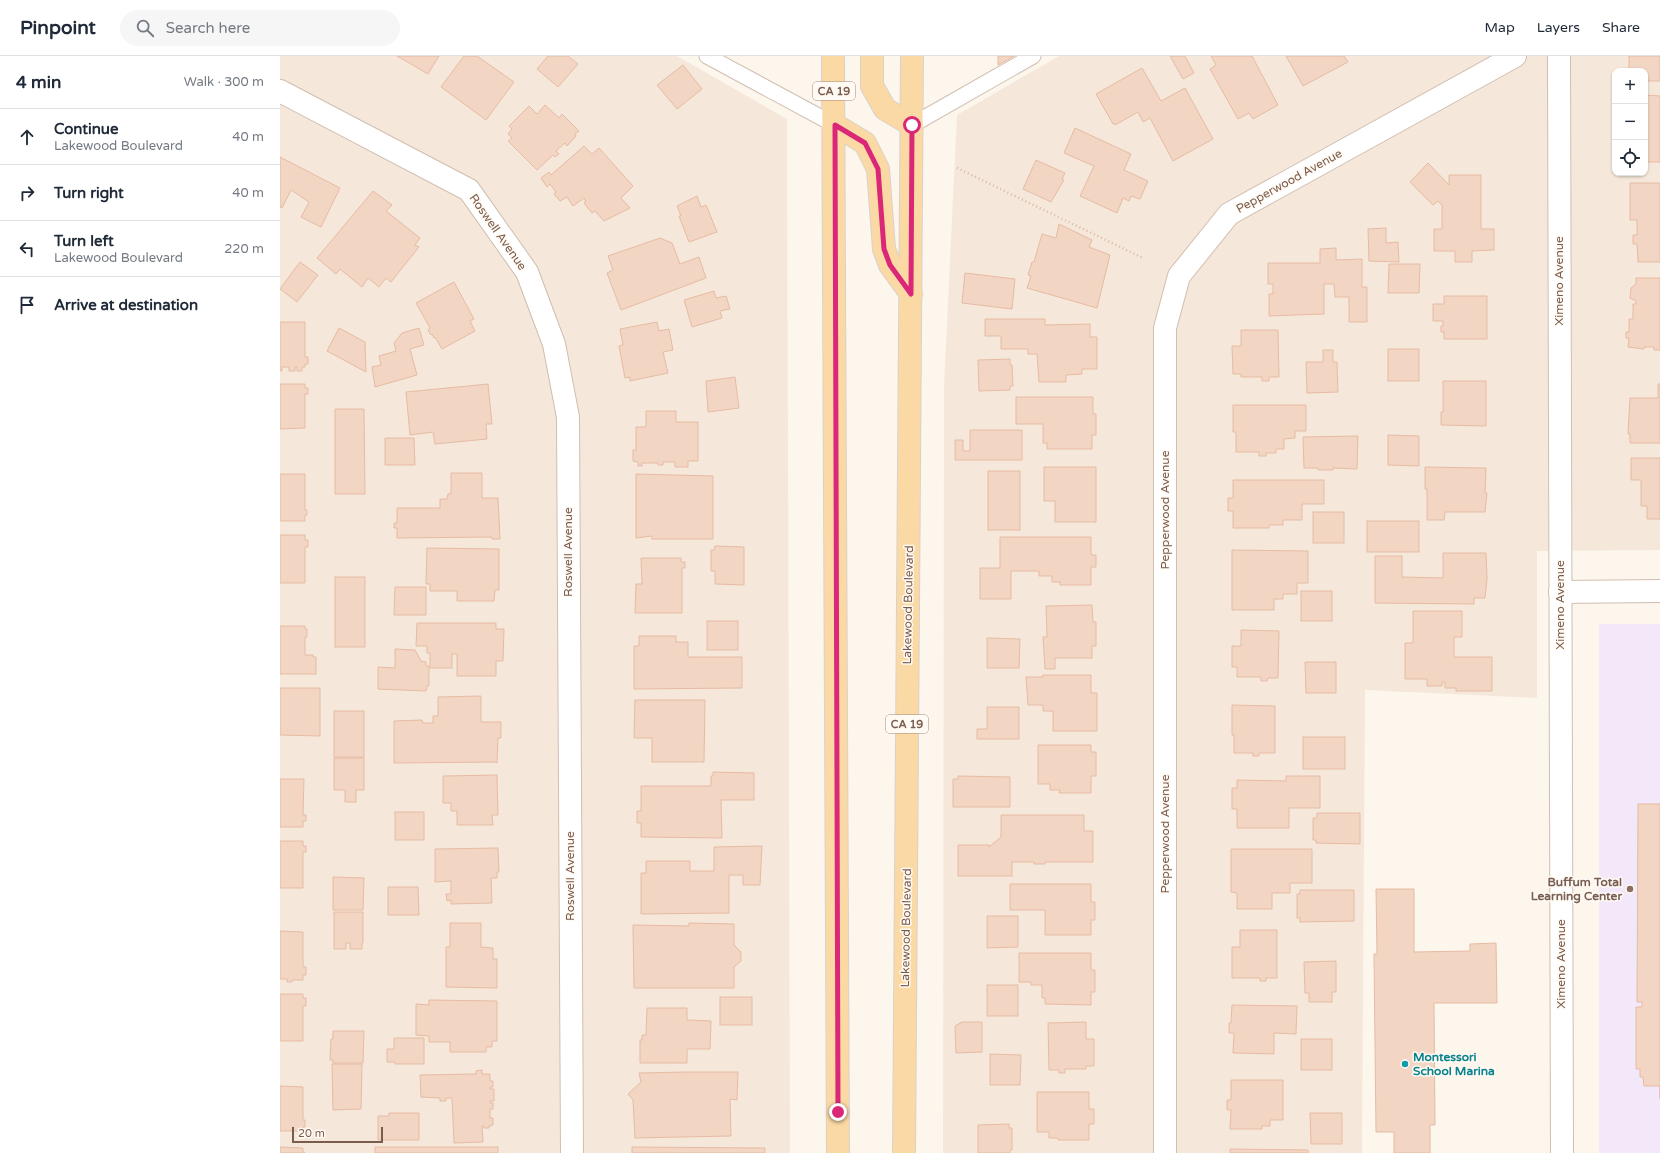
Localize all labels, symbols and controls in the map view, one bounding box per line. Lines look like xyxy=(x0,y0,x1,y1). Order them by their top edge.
search box xyxy=(120,10,400,46)
text: Pinpoint xyxy=(20,17,96,39)
icon: search xyxy=(134,17,156,39)
text: Search here xyxy=(166,19,250,37)
text: Map xyxy=(1485,19,1515,36)
text: Layers xyxy=(1537,19,1580,36)
text: Share xyxy=(1602,19,1640,36)
map controls xyxy=(1612,68,1648,176)
button: + xyxy=(1612,68,1648,104)
text: 4 min xyxy=(16,72,61,93)
text: Walk · 300 m xyxy=(184,74,264,90)
road number: CA 19 xyxy=(813,82,855,100)
button: − xyxy=(1612,104,1648,140)
route start xyxy=(903,116,921,134)
text: Continue xyxy=(54,120,118,138)
icon: ahead xyxy=(16,126,38,148)
text: 40 m xyxy=(232,129,264,145)
text: Lakewood Boulevard xyxy=(54,138,183,154)
button: locate xyxy=(1612,140,1648,176)
street label: Pepperwood Avenue xyxy=(1234,146,1345,216)
icon: right xyxy=(16,182,38,204)
text: Turn right xyxy=(54,184,124,202)
text: 40 m xyxy=(232,185,264,201)
street label: Roswell Avenue xyxy=(467,191,530,273)
text: Turn left xyxy=(54,232,114,250)
street label: Ximeno Avenue xyxy=(1552,236,1566,326)
icon: left xyxy=(16,238,38,260)
text: 220 m xyxy=(224,241,264,257)
text: Lakewood Boulevard xyxy=(54,250,183,266)
icon: arrive xyxy=(16,294,38,316)
text: Arrive at destination xyxy=(54,296,198,314)
street label: Pepperwood Avenue xyxy=(1158,450,1172,569)
street label: Roswell Avenue xyxy=(561,507,575,597)
street label: Lakewood Boulevard xyxy=(900,545,916,665)
street label: Ximeno Avenue xyxy=(1553,560,1567,650)
road number: CA 19 xyxy=(886,715,928,733)
street label: Pepperwood Avenue xyxy=(1158,774,1172,893)
street label: Roswell Avenue xyxy=(563,831,577,921)
street label: Lakewood Boulevard xyxy=(898,868,914,988)
place label: Buffum Total Learning Center xyxy=(1531,875,1622,904)
marker: Buffum Total Learning Center xyxy=(1625,884,1635,894)
street label: Ximeno Avenue xyxy=(1554,919,1568,1009)
place label: Montessori School Marina xyxy=(1413,1050,1495,1078)
marker: Montessori School Marina xyxy=(1400,1059,1410,1069)
route end xyxy=(829,1103,847,1121)
scale bar xyxy=(292,1125,383,1144)
text: 20 m xyxy=(298,1127,325,1140)

